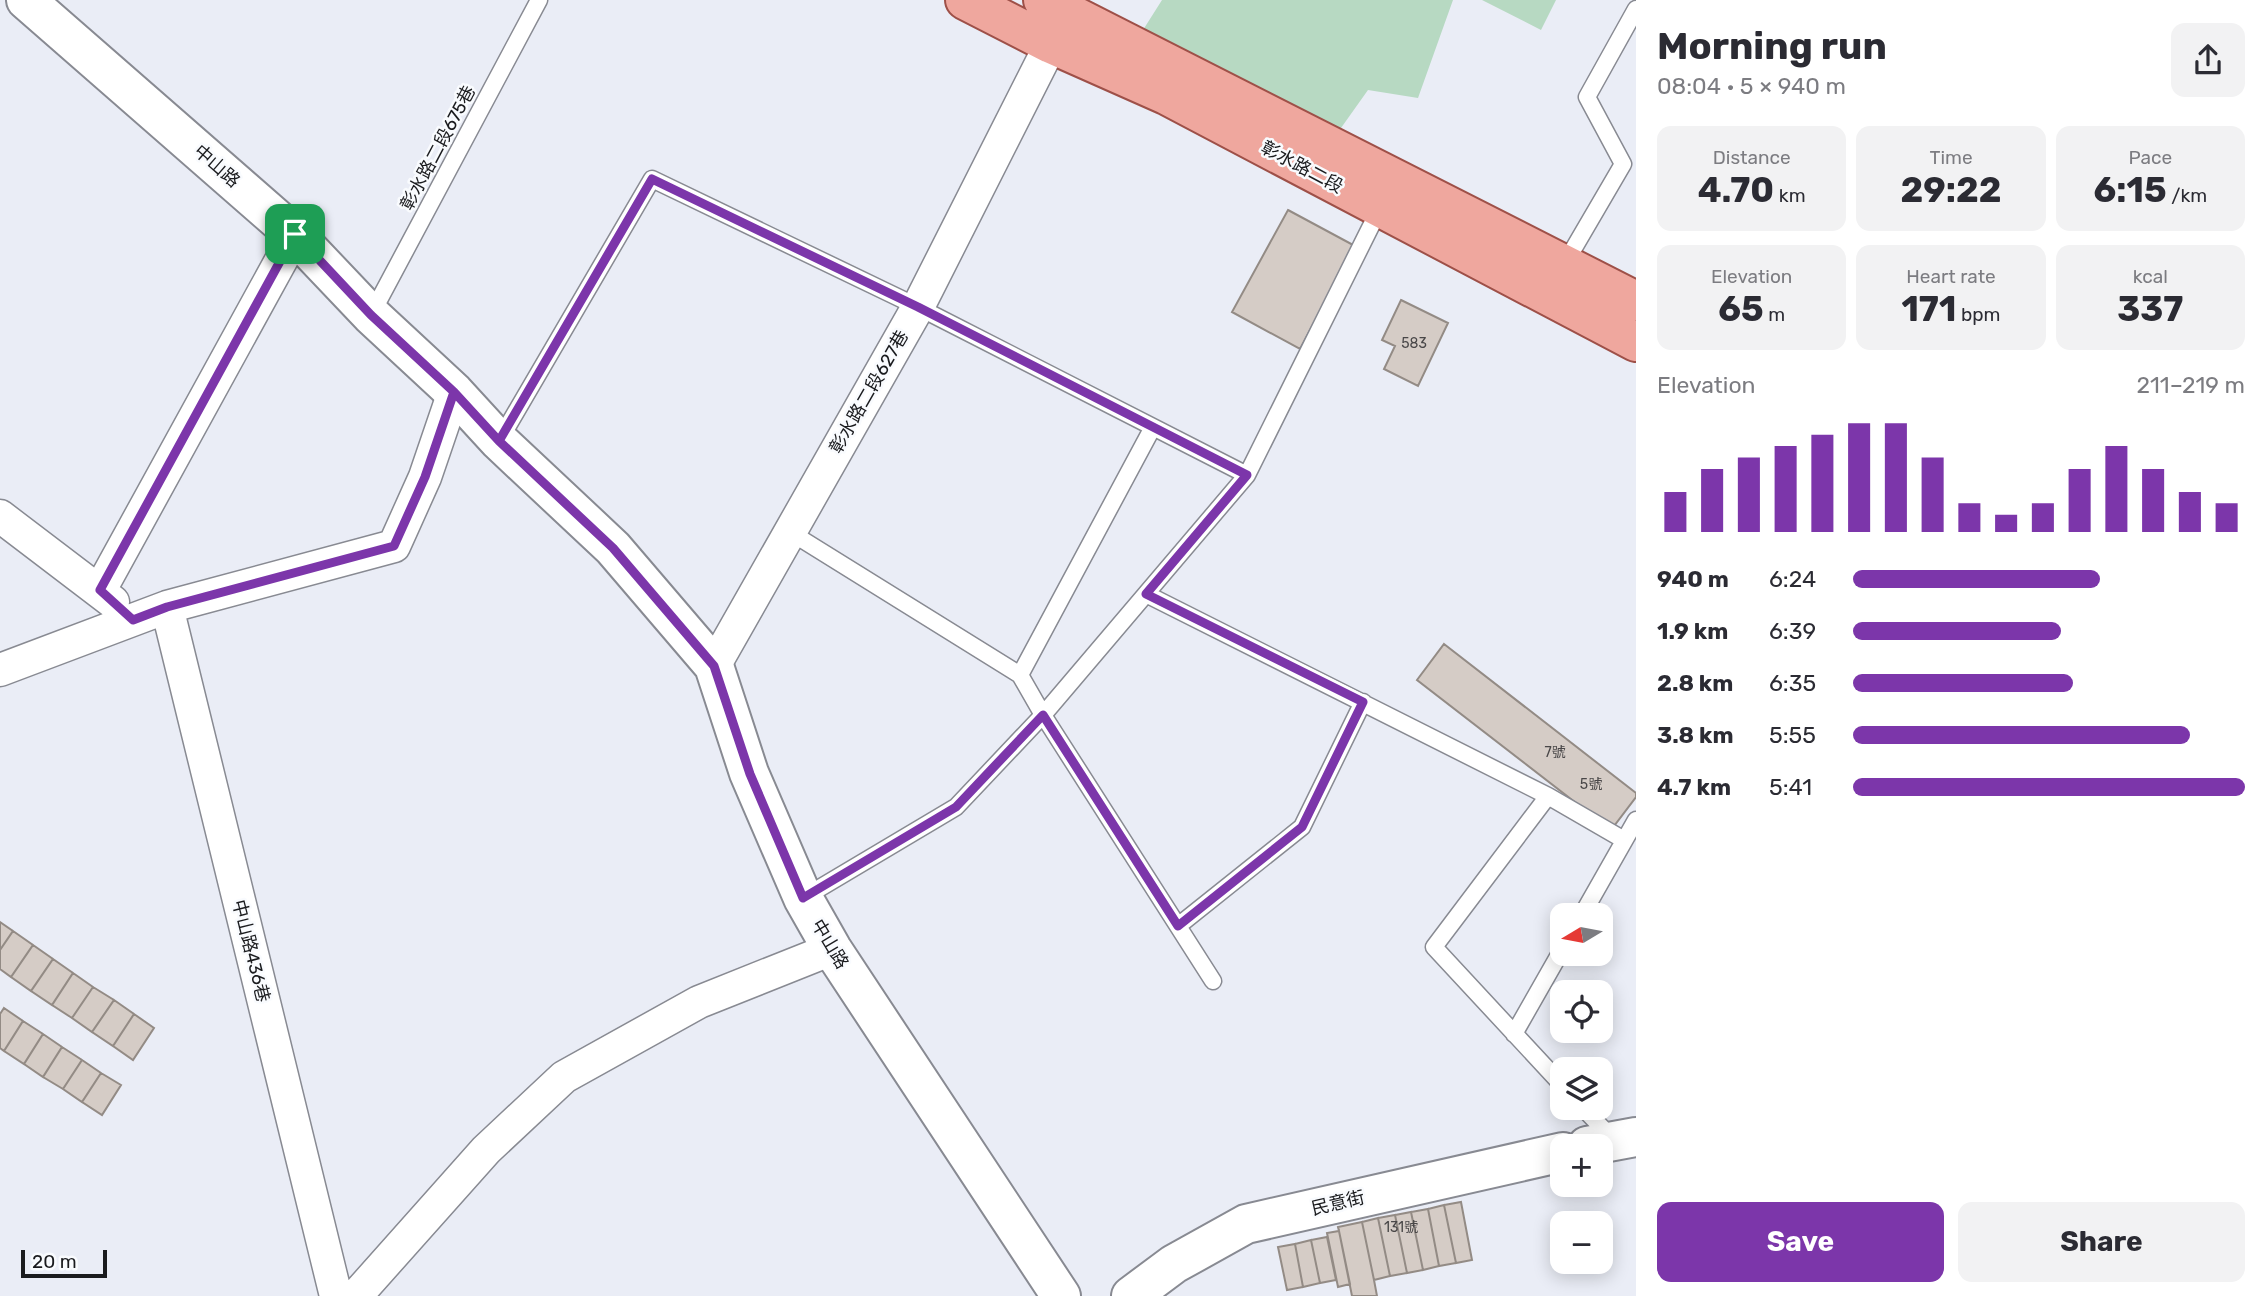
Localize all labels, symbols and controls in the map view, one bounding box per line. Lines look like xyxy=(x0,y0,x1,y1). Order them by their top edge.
text: Morning run xyxy=(1657,23,1887,69)
button: share xyxy=(2171,23,2245,97)
text: 08:04 · 5 × 940 m xyxy=(1657,72,1846,100)
street label: 彰水路二段675巷 xyxy=(396,82,480,214)
street label: 彰水路二段 xyxy=(1257,136,1347,198)
street label: 中山路 xyxy=(189,140,245,192)
text: Distance xyxy=(1713,146,1791,169)
text: Time xyxy=(1929,146,1973,169)
text: Pace xyxy=(2129,146,2172,169)
text: 4.70 xyxy=(1698,169,1774,211)
text: 29:22 xyxy=(1901,169,2001,211)
text: 6:15 xyxy=(2094,169,2167,211)
text: km xyxy=(1774,184,1806,207)
text: /km xyxy=(2167,184,2207,207)
pin xyxy=(265,204,325,264)
icon: arrive xyxy=(276,215,314,253)
text: Elevation xyxy=(1711,265,1792,288)
text: Heart rate xyxy=(1906,265,1996,288)
text: kcal xyxy=(2133,265,2168,288)
text: 65 xyxy=(1718,288,1764,330)
text: 171 xyxy=(1901,288,1956,330)
text: 337 xyxy=(2117,288,2183,330)
text: m xyxy=(1764,303,1785,326)
text: bpm xyxy=(1956,303,2001,326)
street label: 彰水路二段627巷 xyxy=(825,326,913,458)
house number: 583 xyxy=(1401,335,1427,352)
text: Elevation xyxy=(1657,371,1756,399)
text: 211–219 m xyxy=(2136,371,2245,399)
text: 940 m xyxy=(1657,565,1729,593)
text: 6:24 xyxy=(1769,565,1816,593)
text: 1.9 km xyxy=(1657,617,1728,645)
text: 6:39 xyxy=(1769,617,1816,645)
text: 2.8 km xyxy=(1657,669,1733,697)
text: 6:35 xyxy=(1769,669,1816,697)
text: 3.8 km xyxy=(1657,721,1734,749)
text: 5:55 xyxy=(1769,721,1816,749)
house number: 7號 xyxy=(1544,744,1566,761)
text: 4.7 km xyxy=(1657,773,1731,801)
text: 5:41 xyxy=(1769,773,1812,801)
house number: 5號 xyxy=(1580,776,1602,793)
street label: 中山路436巷 xyxy=(228,897,274,1005)
north arrow xyxy=(1550,903,1614,966)
map controls xyxy=(1550,903,1613,1274)
street label: 中山路 xyxy=(807,915,853,973)
button: locate xyxy=(1550,980,1613,1043)
button: layers xyxy=(1550,1057,1613,1120)
button: + xyxy=(1550,1134,1613,1197)
street label: 民意街 xyxy=(1309,1186,1367,1220)
button: Save xyxy=(1657,1202,1944,1282)
button: Share xyxy=(1958,1202,2245,1282)
button: − xyxy=(1550,1211,1613,1274)
house number: 131號 xyxy=(1384,1219,1418,1236)
scale bar xyxy=(21,1247,107,1279)
text: 20 m xyxy=(32,1250,77,1273)

